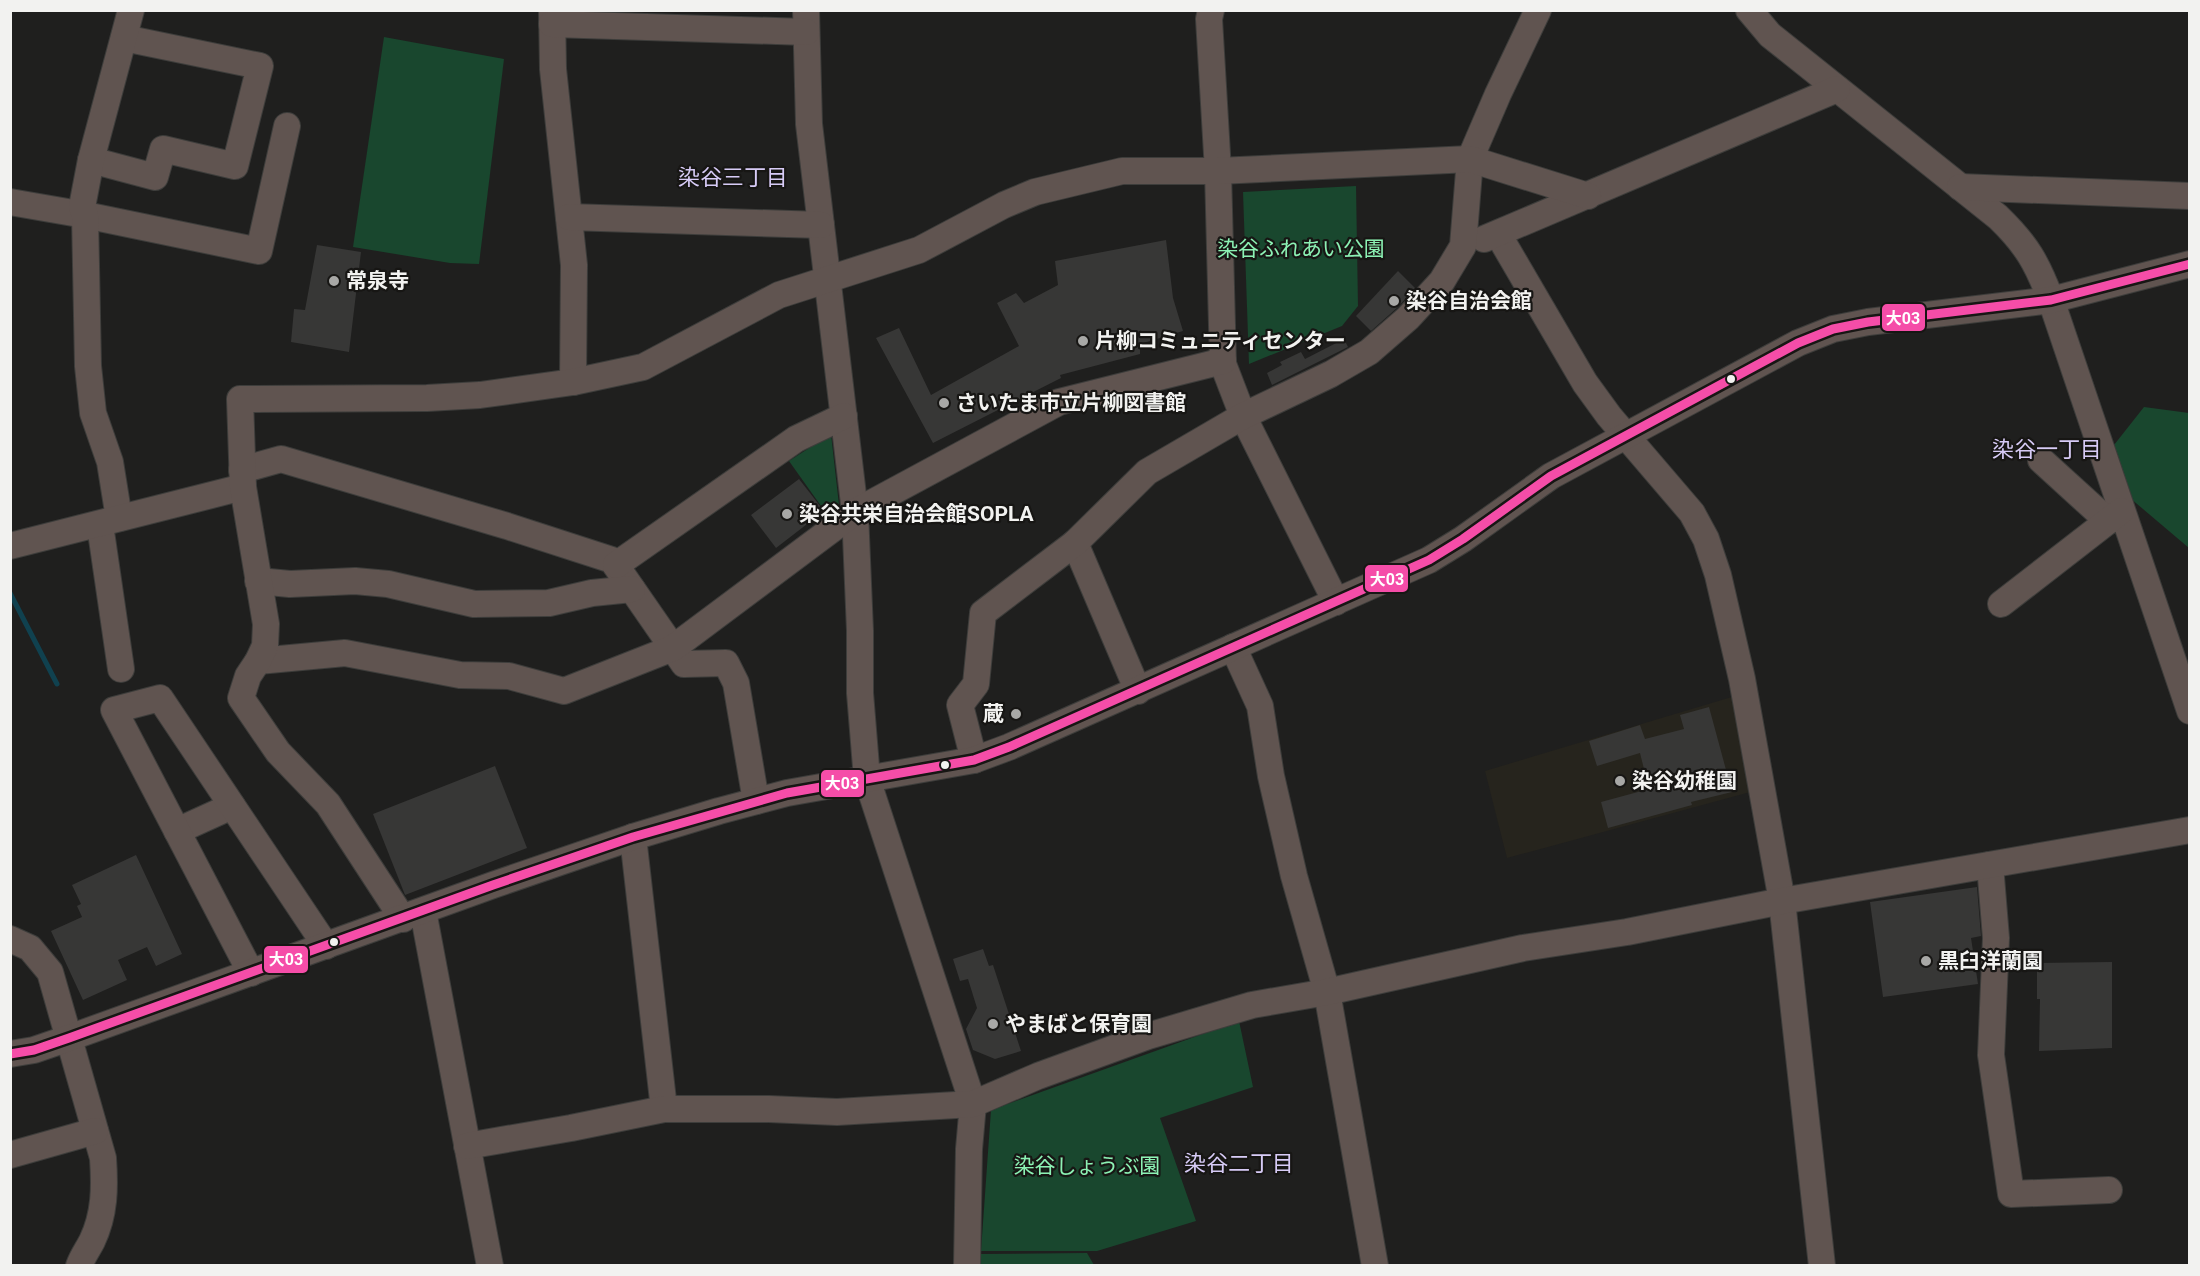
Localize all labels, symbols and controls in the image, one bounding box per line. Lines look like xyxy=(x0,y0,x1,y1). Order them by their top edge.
district label: 染谷三丁目 xyxy=(678,165,788,190)
park label: 染谷ふれあい公園 xyxy=(1217,237,1385,261)
place label: 常泉寺 xyxy=(346,269,409,293)
marker: 常泉寺 xyxy=(327,274,341,288)
place label: 染谷自治会館 xyxy=(1406,289,1532,313)
marker: 染谷自治会館 xyxy=(1387,294,1401,308)
line badge: 大03 xyxy=(1881,303,1926,332)
text: 大03 xyxy=(1886,309,1920,328)
place label: 片柳コミュニティセンター xyxy=(1095,329,1346,353)
marker: 片柳コミュニティセンター xyxy=(1076,334,1090,348)
unlabelled marker xyxy=(1725,373,1737,385)
place label: さいたま市立片柳図書館 xyxy=(956,391,1186,415)
marker: さいたま市立片柳図書館 xyxy=(937,396,951,410)
district label: 染谷一丁目 xyxy=(1992,437,2102,462)
place label: 染谷共栄自治会館SOPLA xyxy=(799,502,1034,526)
marker: 染谷共栄自治会館SOPLA xyxy=(780,507,794,521)
line badge: 大03 xyxy=(1364,564,1409,593)
text: 大03 xyxy=(1370,570,1404,589)
place label: 蔵 xyxy=(983,702,1004,726)
marker: 蔵 xyxy=(1009,707,1023,721)
unlabelled marker xyxy=(939,759,951,771)
line badge: 大03 xyxy=(820,769,865,798)
place label: 染谷幼稚園 xyxy=(1632,769,1737,793)
text: 大03 xyxy=(825,774,859,793)
marker: 染谷幼稚園 xyxy=(1613,774,1627,788)
unlabelled marker xyxy=(328,936,340,948)
line badge: 大03 xyxy=(263,945,309,974)
place label: 黒臼洋蘭園 xyxy=(1938,949,2043,973)
text: 大03 xyxy=(269,950,303,969)
marker: 黒臼洋蘭園 xyxy=(1919,954,1933,968)
place label: やまばと保育園 xyxy=(1005,1012,1152,1036)
marker: やまばと保育園 xyxy=(986,1017,1000,1031)
district label: 染谷二丁目 xyxy=(1184,1151,1294,1176)
park label: 染谷しょうぶ園 xyxy=(1014,1154,1161,1178)

